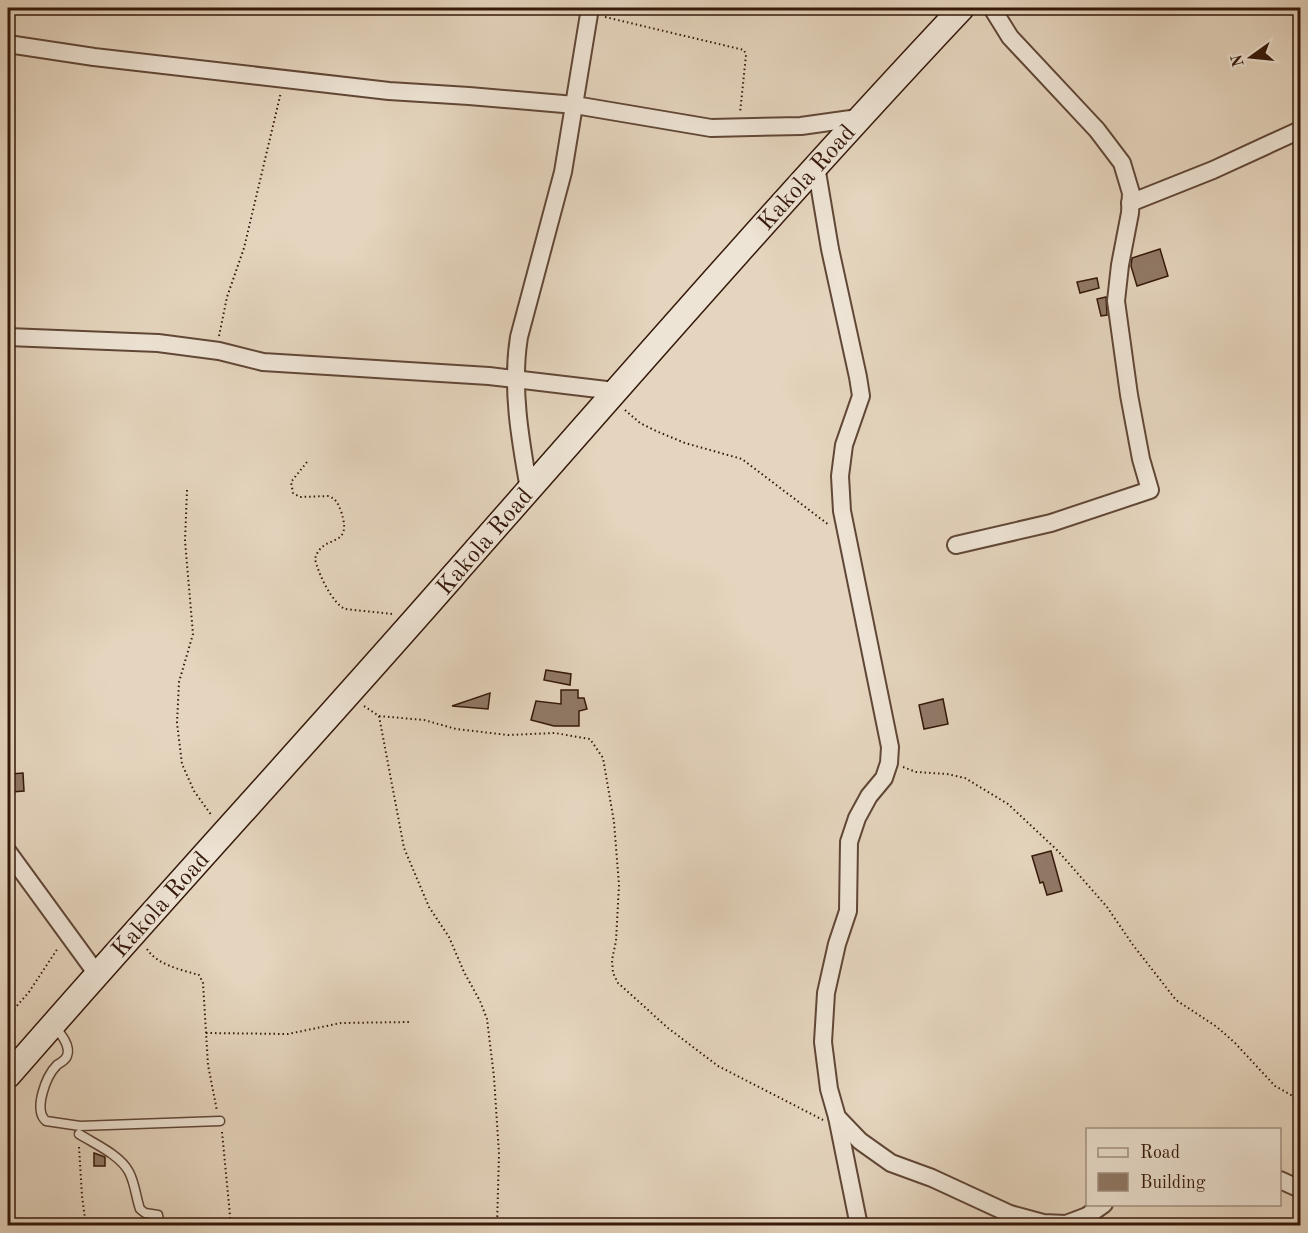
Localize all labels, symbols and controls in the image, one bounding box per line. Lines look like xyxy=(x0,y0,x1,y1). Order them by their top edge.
north arrow xyxy=(1221,27,1281,87)
text: N xyxy=(1229,52,1248,68)
street label: Kakola Road xyxy=(754,121,861,236)
street label: Kakola Road xyxy=(433,484,538,600)
street label: Kakola Road xyxy=(108,848,215,963)
legend xyxy=(1086,1128,1281,1206)
text: Road xyxy=(1140,1144,1180,1162)
text: Building xyxy=(1140,1174,1206,1192)

